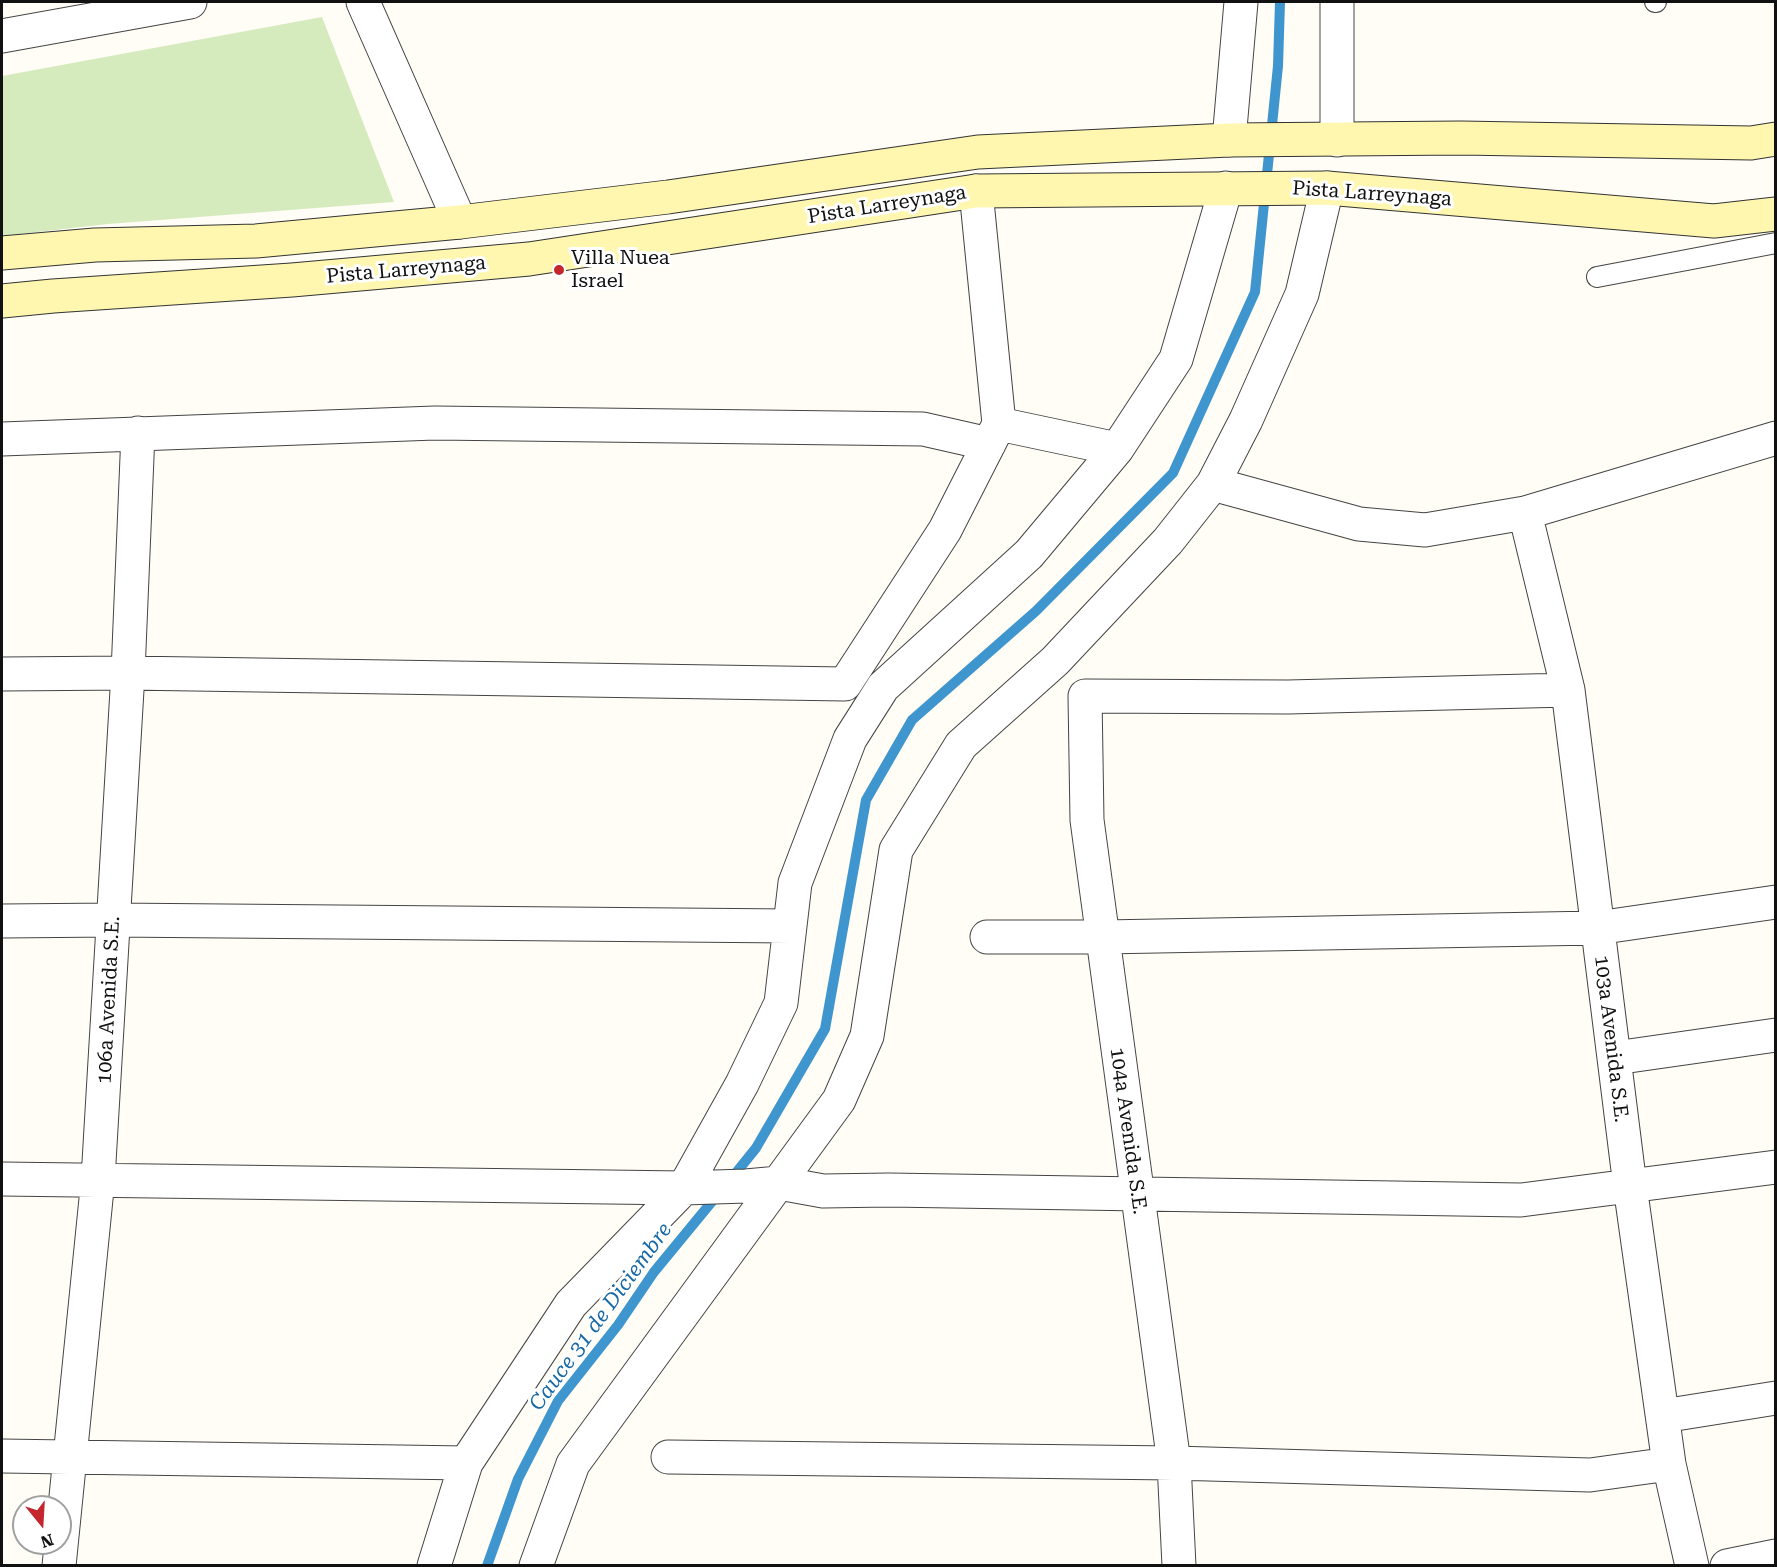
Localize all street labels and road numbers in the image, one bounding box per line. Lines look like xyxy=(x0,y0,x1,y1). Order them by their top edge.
street label: Pista Larreynaga xyxy=(1291,176,1453,212)
street label: Pista Larreynaga xyxy=(806,181,968,229)
street label: Pista Larreynaga xyxy=(325,251,487,289)
street label: 106a Avenida S.E. xyxy=(93,915,125,1085)
street label: 103a Avenida S.E. xyxy=(1589,954,1633,1124)
street label: 104a Avenida S.E. xyxy=(1104,1046,1152,1216)

